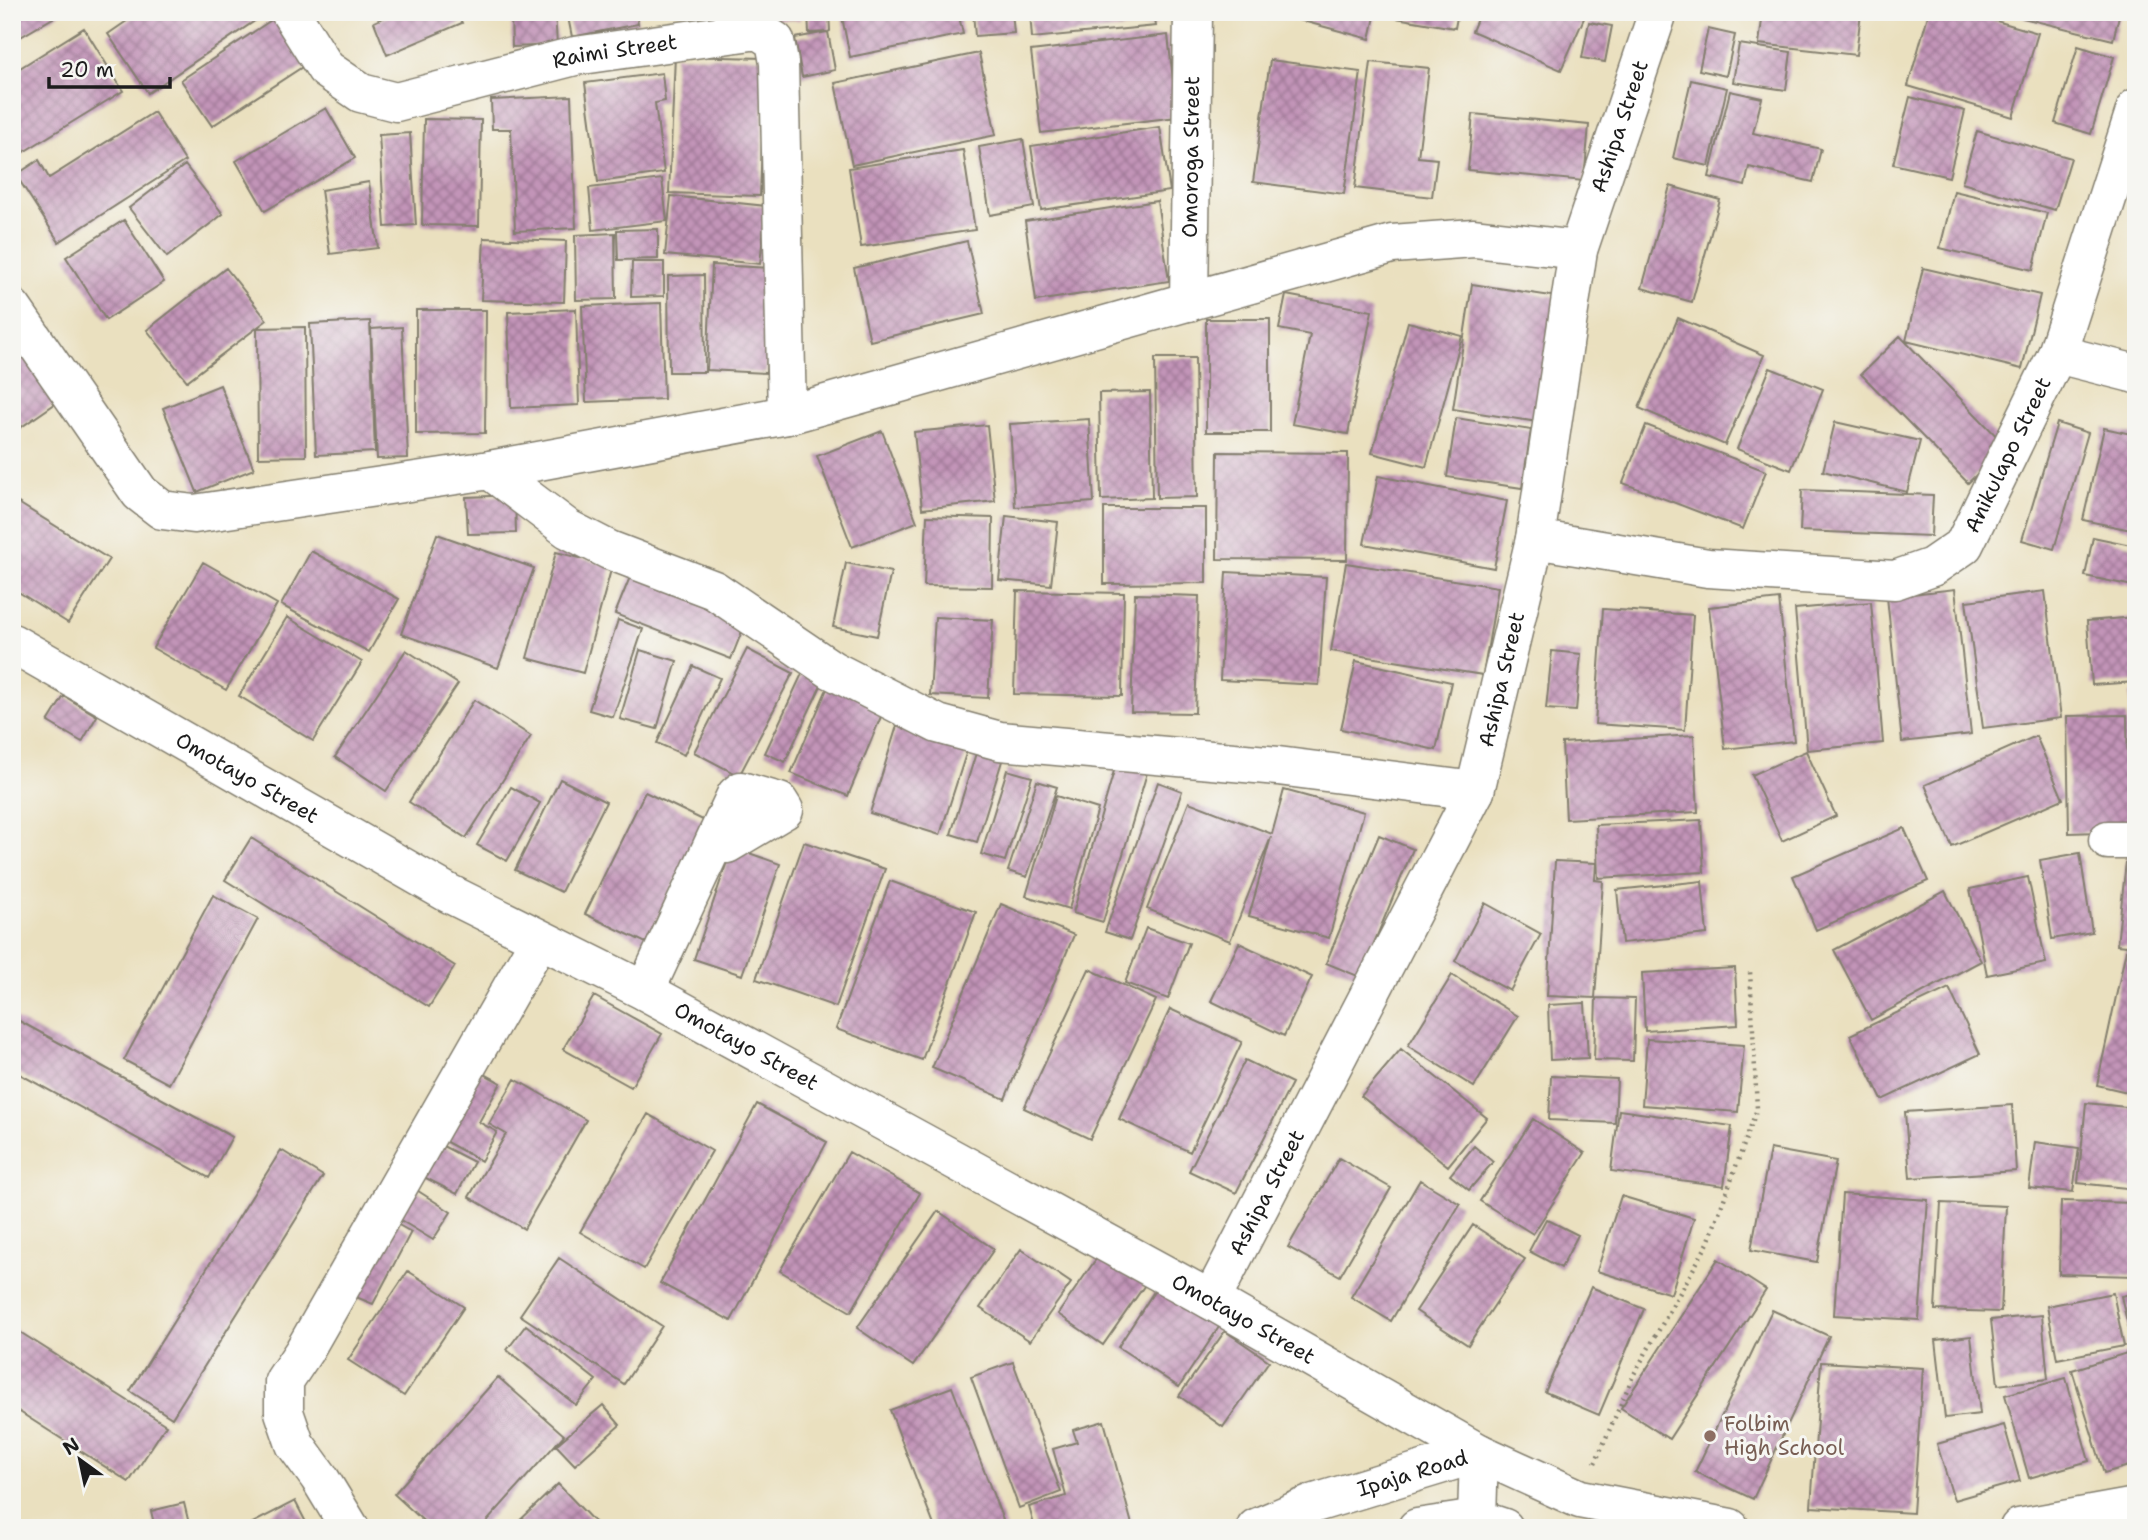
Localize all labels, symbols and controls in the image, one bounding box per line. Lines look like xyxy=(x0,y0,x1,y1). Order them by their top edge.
street label: Raimi Street xyxy=(550,28,679,75)
scale bar xyxy=(49,46,170,90)
text: 20 m xyxy=(60,56,114,84)
street label: Ashipa Street xyxy=(1584,57,1655,196)
street label: Omoroga Street xyxy=(1176,76,1206,238)
street label: Anikulapo Street xyxy=(1958,372,2058,538)
street label: Ashipa Street xyxy=(1472,609,1531,750)
street label: Omotayo Street xyxy=(170,726,324,830)
street label: Omotayo Street xyxy=(669,996,823,1097)
street label: Ashipa Street xyxy=(1223,1125,1311,1260)
street label: Omotayo Street xyxy=(1167,1267,1320,1371)
place label: Folbim High School xyxy=(1724,1410,1845,1462)
north arrow xyxy=(46,1424,116,1494)
marker: Folbim High School xyxy=(1702,1428,1718,1444)
text: N xyxy=(58,1432,84,1461)
street label: Ipaja Road xyxy=(1354,1443,1471,1503)

